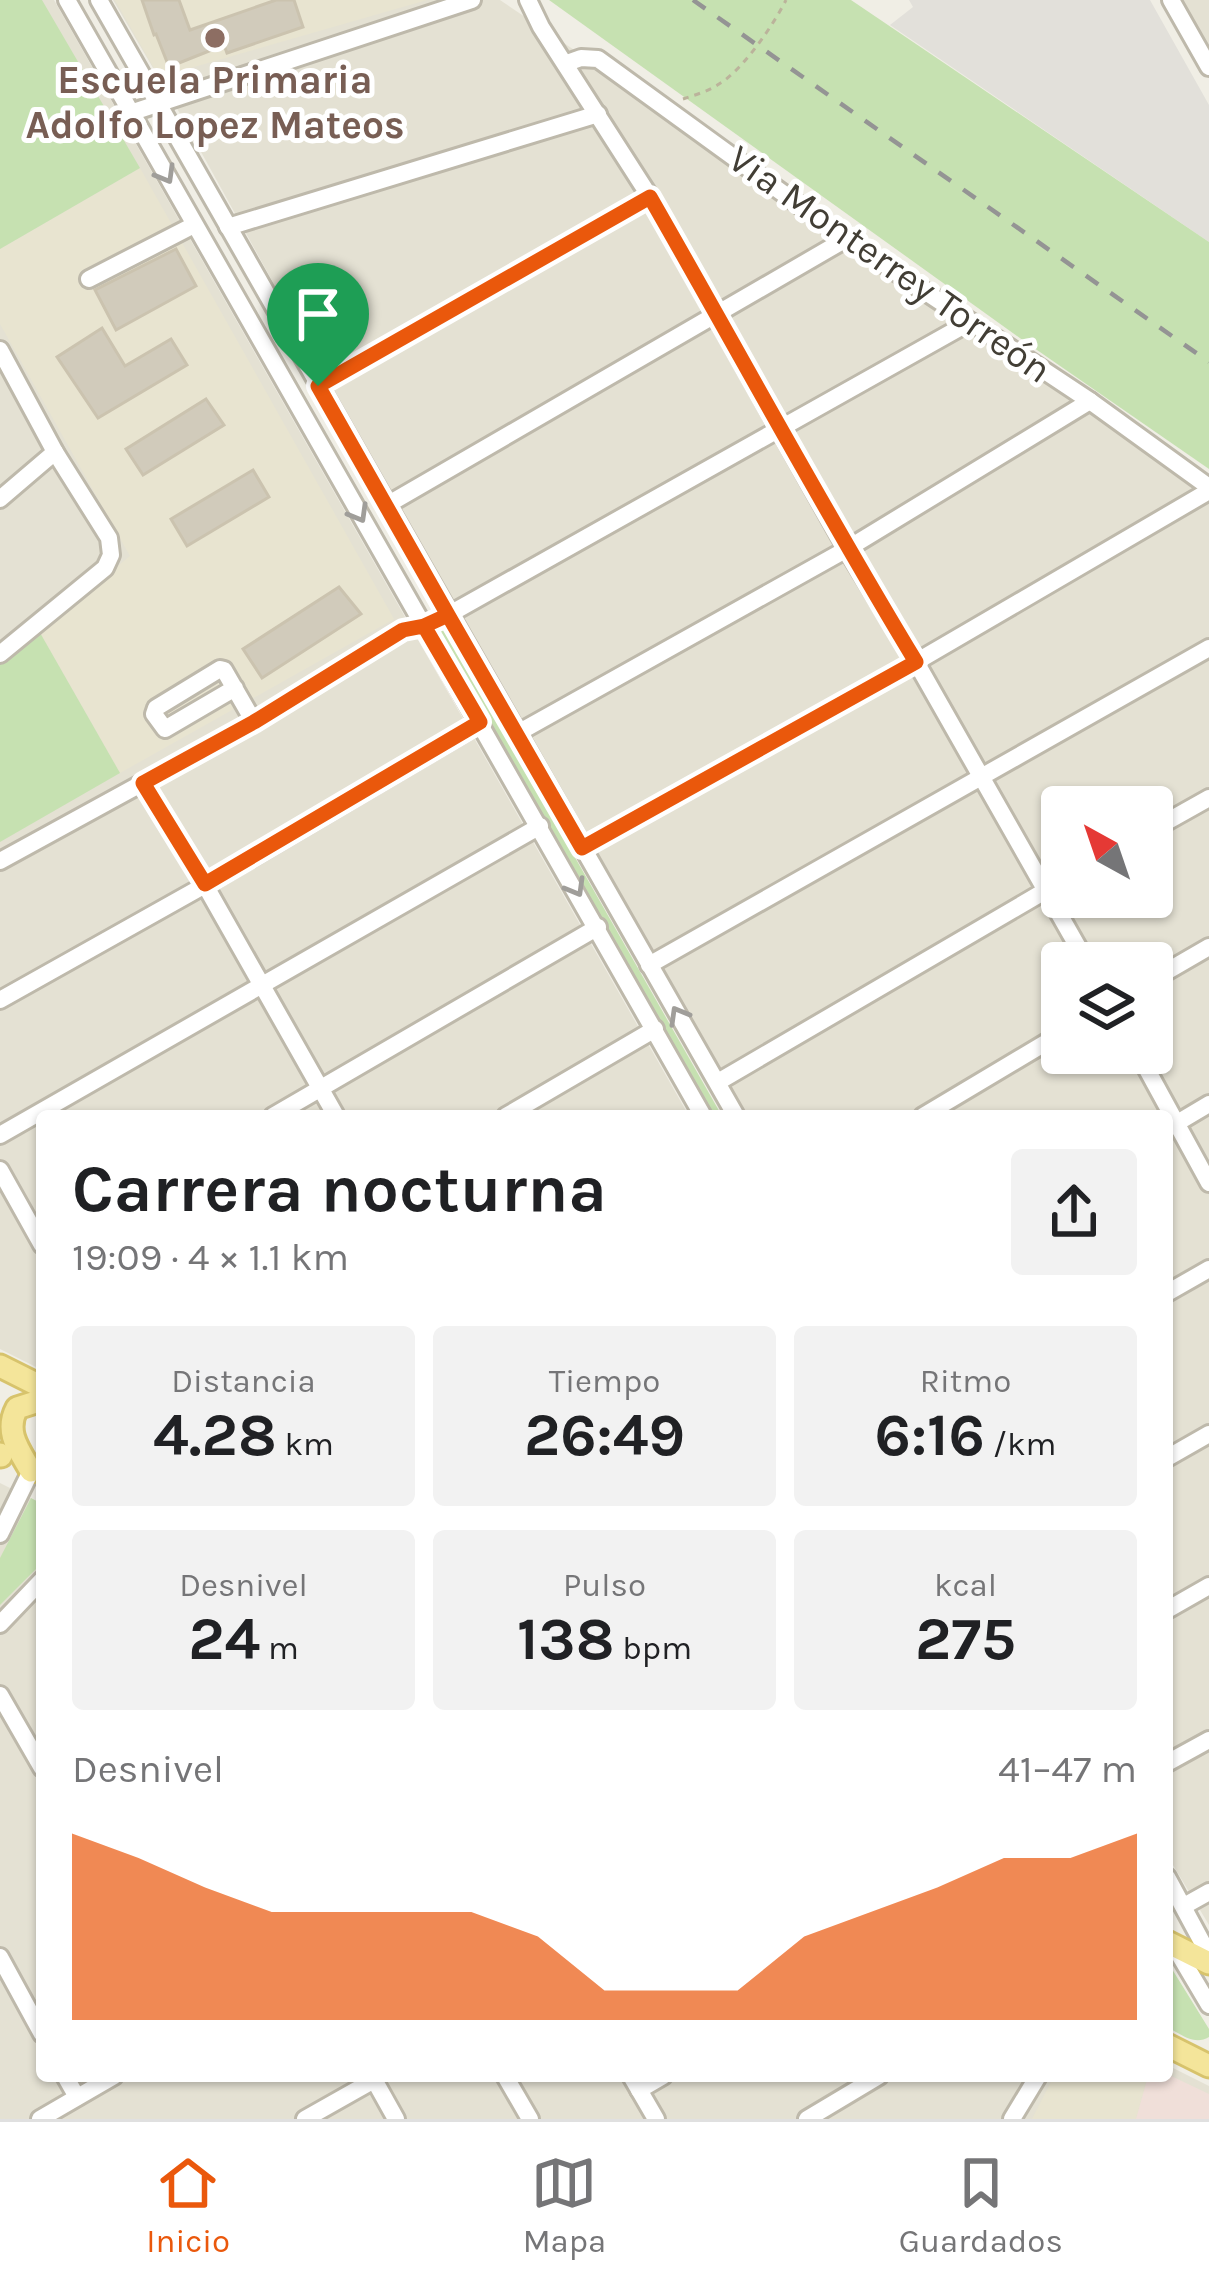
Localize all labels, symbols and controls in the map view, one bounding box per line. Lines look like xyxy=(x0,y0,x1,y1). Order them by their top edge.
marker: Escuela Primaria Adolfo Lopez Mateos xyxy=(202,25,228,51)
place label: Escuela Primaria Adolfo Lopez Mateos xyxy=(25,57,405,148)
street label: Via Monterrey Torreón xyxy=(720,135,1060,393)
one-way arrow xyxy=(151,163,174,184)
pin xyxy=(267,263,369,386)
icon: arrive xyxy=(285,281,351,347)
one-way arrow xyxy=(345,501,368,523)
north arrow xyxy=(1041,786,1173,918)
map controls xyxy=(1041,786,1173,1074)
one-way arrow xyxy=(561,875,584,897)
button: layers xyxy=(1041,942,1173,1074)
one-way arrow xyxy=(669,1006,692,1028)
button: share xyxy=(1011,1149,1137,1275)
text: Carrera nocturna xyxy=(72,1150,607,1228)
text: 19:09 · 4 × 1.1 km xyxy=(72,1234,349,1280)
text: Distancia xyxy=(171,1362,316,1400)
text: Tiempo xyxy=(549,1362,660,1400)
text: Ritmo xyxy=(920,1362,1011,1400)
text: 4.28 xyxy=(153,1400,277,1470)
text: 26:49 xyxy=(524,1400,685,1470)
text: 6:16 xyxy=(875,1400,985,1470)
text: km xyxy=(277,1425,334,1463)
text: /km xyxy=(985,1425,1056,1463)
text: Desnivel xyxy=(179,1566,308,1604)
text: Pulso xyxy=(563,1566,646,1604)
text: kcal xyxy=(934,1566,997,1604)
text: 24 xyxy=(188,1604,260,1674)
text: 138 xyxy=(517,1604,614,1674)
text: 275 xyxy=(915,1604,1016,1674)
text: m xyxy=(260,1629,299,1667)
text: bpm xyxy=(614,1629,692,1667)
text: Desnivel xyxy=(72,1746,224,1792)
text: 41–47 m xyxy=(998,1746,1137,1792)
tab: Inicio xyxy=(146,2150,230,2260)
tab: Mapa xyxy=(523,2150,606,2260)
tab: Guardados xyxy=(899,2150,1063,2260)

